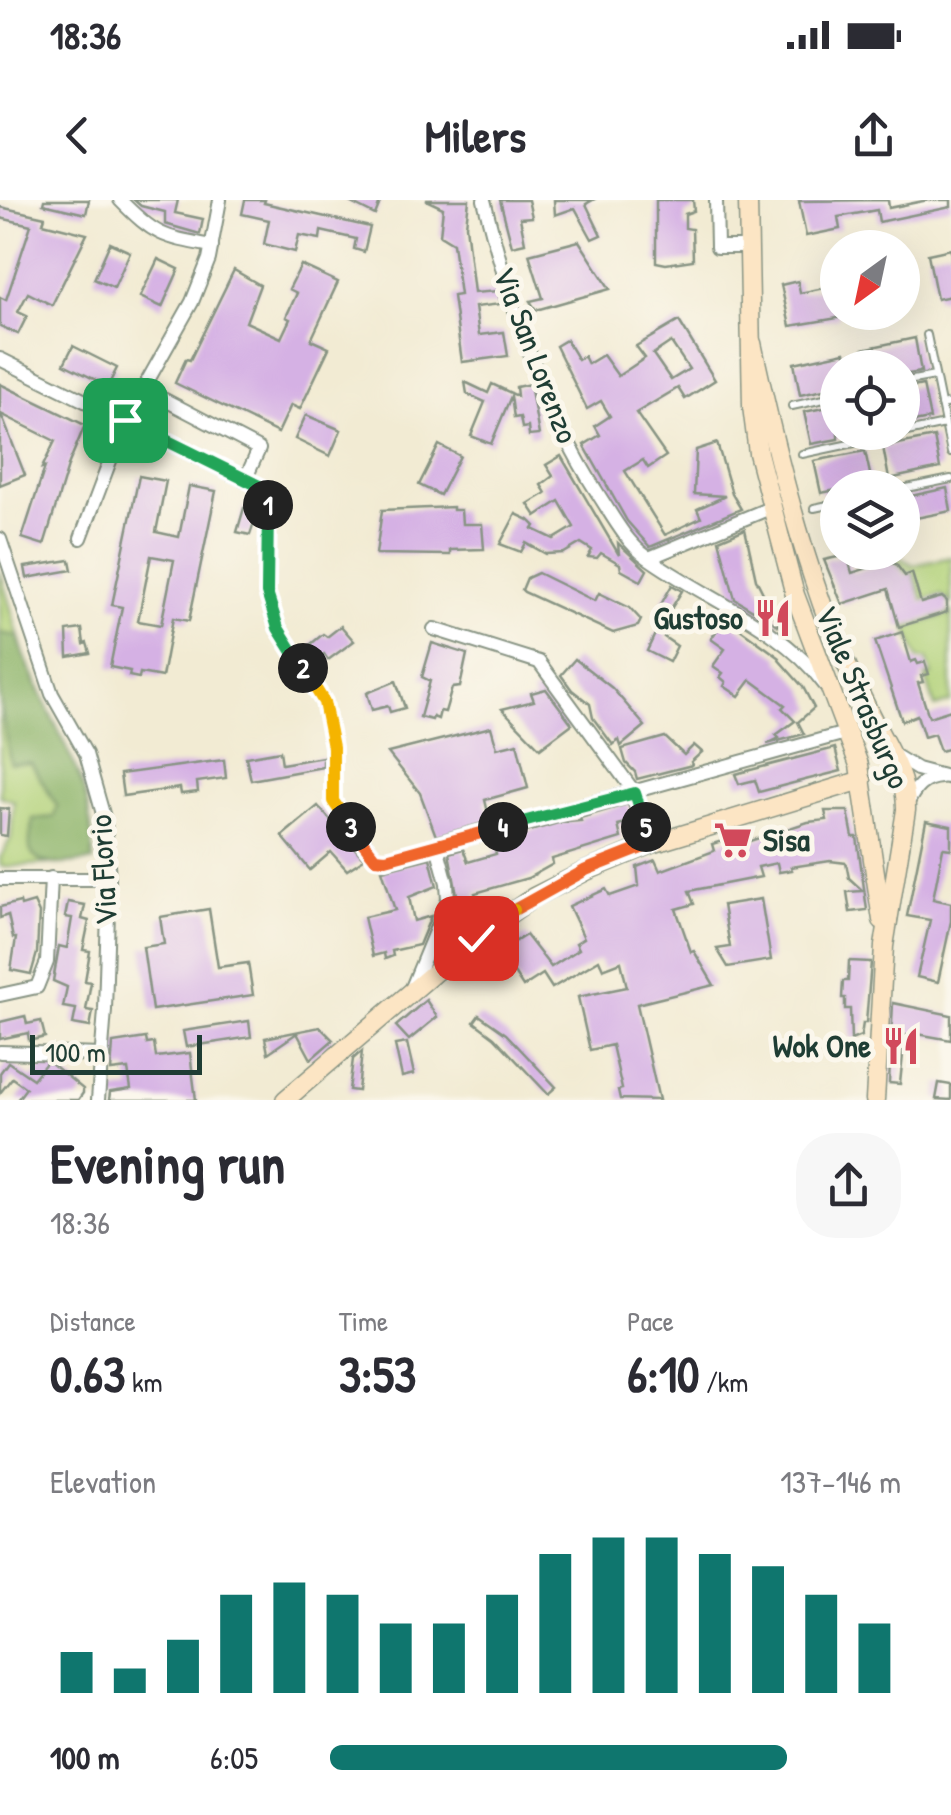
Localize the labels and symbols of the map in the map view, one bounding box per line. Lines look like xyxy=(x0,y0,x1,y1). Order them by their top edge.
north arrow xyxy=(820,230,920,330)
street label: Via San Lorenzo xyxy=(483,261,590,449)
pin xyxy=(83,378,168,463)
pin: 1 xyxy=(243,480,293,530)
place label: Gustoso xyxy=(653,596,743,639)
restaurant icon: Gustoso xyxy=(752,597,794,639)
street label: Viale Strasburgo xyxy=(806,599,921,795)
pin: 2 xyxy=(278,643,328,693)
pin: 3 xyxy=(326,802,376,852)
pin: 4 xyxy=(478,802,528,852)
pin: 5 xyxy=(621,802,671,852)
street label: Via Florio xyxy=(78,813,127,927)
place label: Sisa xyxy=(763,818,810,861)
supermarket icon: Sisa xyxy=(712,819,754,861)
pin xyxy=(434,896,519,981)
place label: Wok One xyxy=(773,1024,871,1067)
restaurant icon: Wok One xyxy=(880,1025,922,1067)
scale bar xyxy=(30,1030,202,1074)

